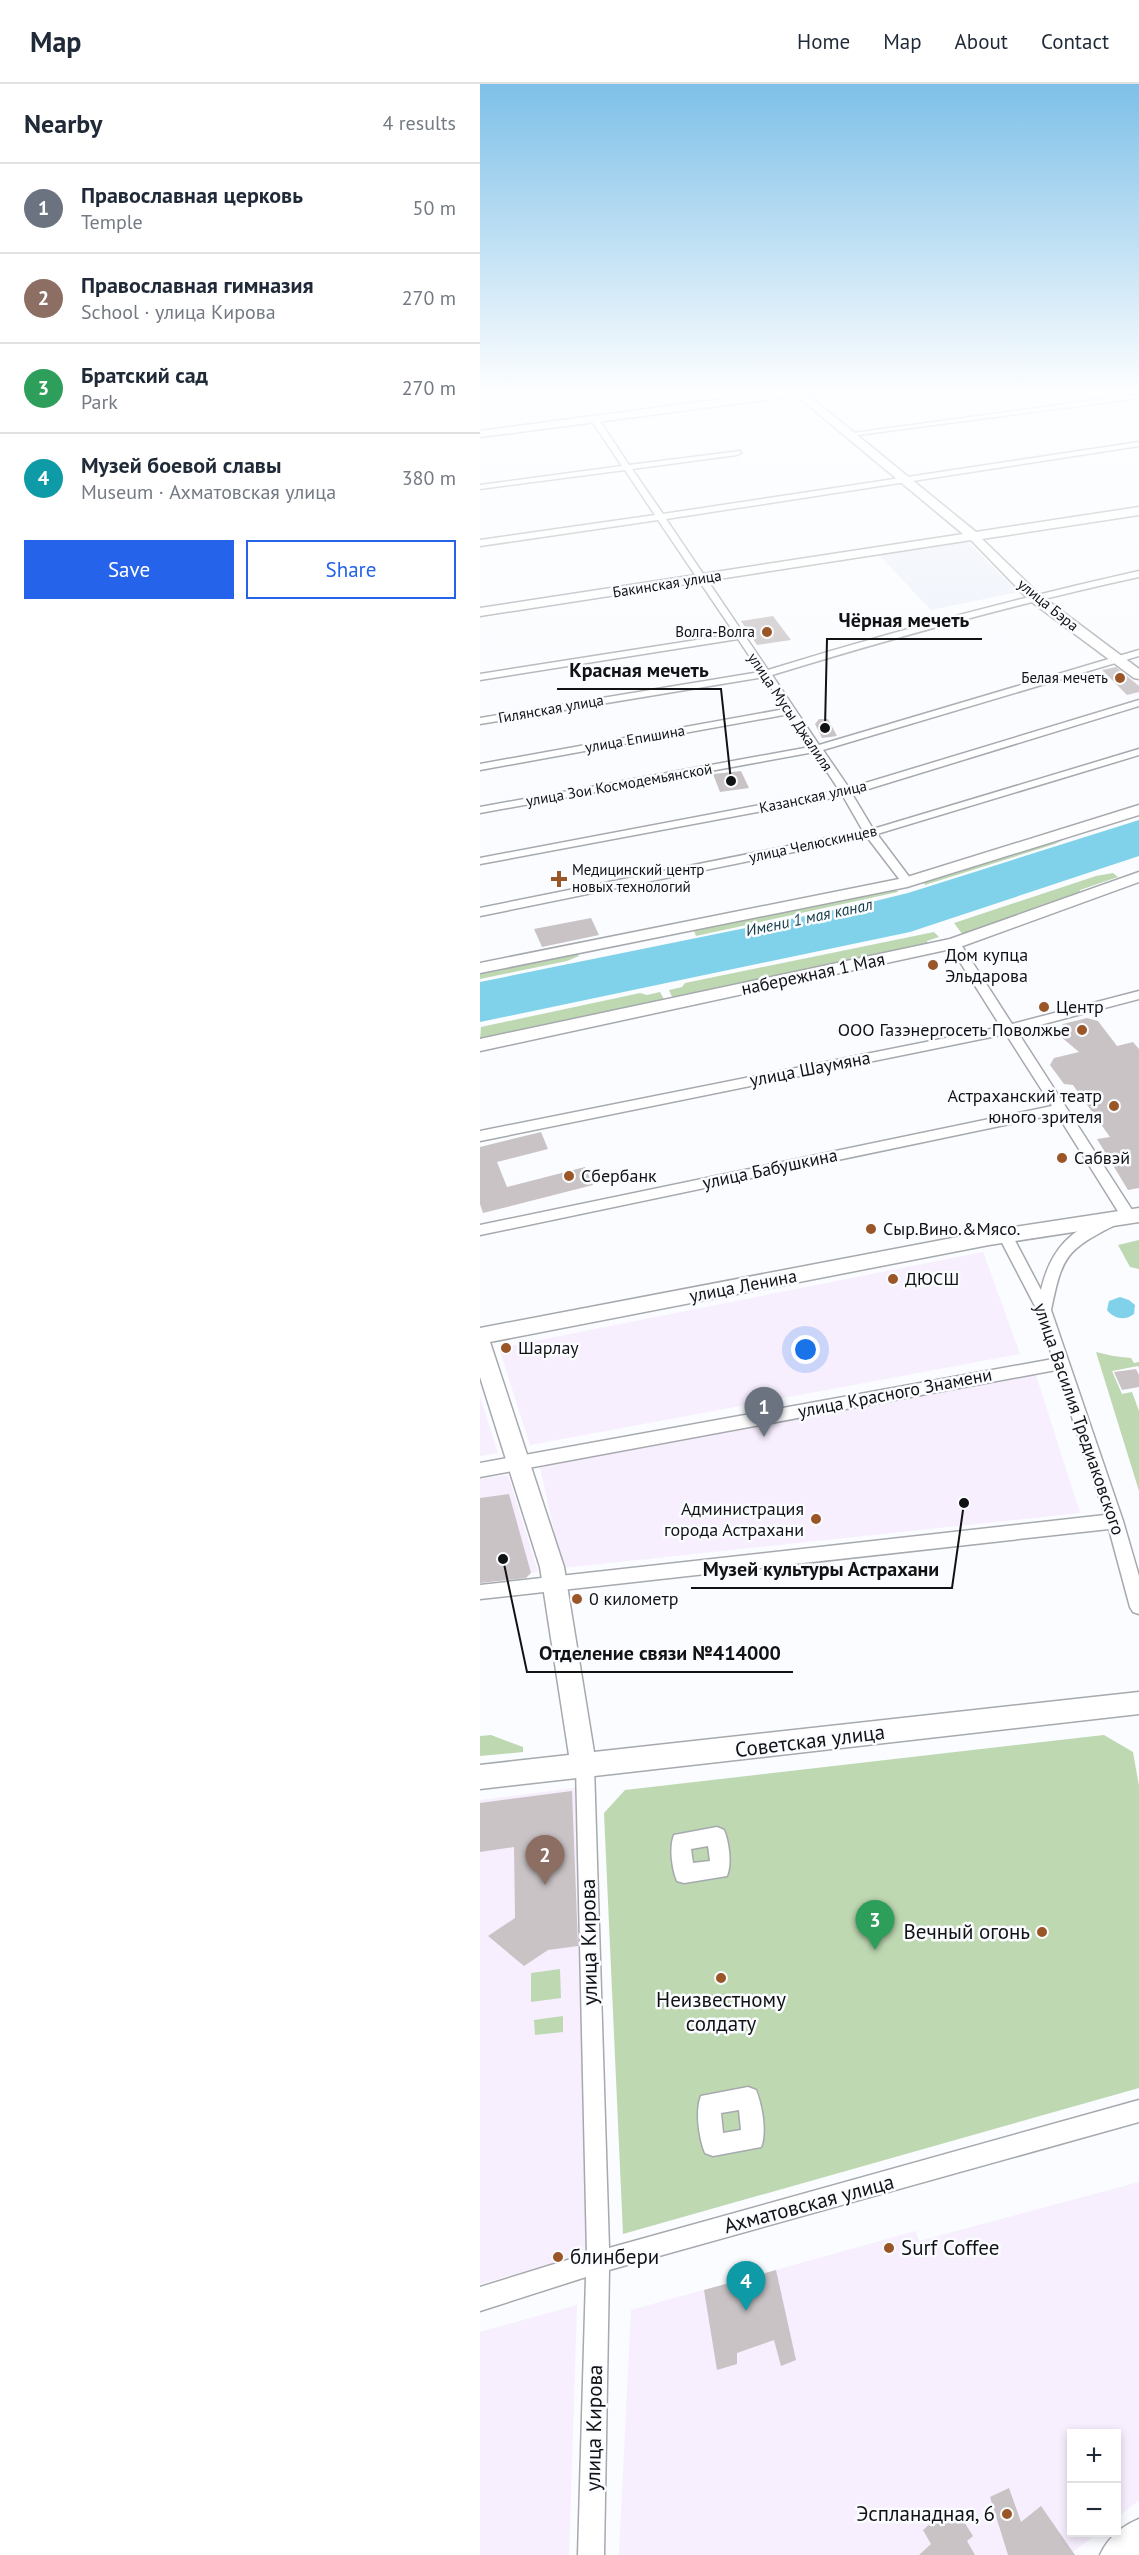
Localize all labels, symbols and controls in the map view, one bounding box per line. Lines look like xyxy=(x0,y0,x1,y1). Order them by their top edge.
text: Map xyxy=(30,23,81,60)
text: Home xyxy=(797,28,850,55)
text: Map xyxy=(883,28,922,55)
text: About xyxy=(955,28,1008,55)
text: Contact xyxy=(1041,28,1109,55)
text: Nearby xyxy=(24,107,102,140)
text: 4 results xyxy=(383,110,456,136)
text: Православная церковь xyxy=(81,181,303,209)
text: 1 xyxy=(38,195,49,221)
text: 50 m xyxy=(413,195,456,221)
text: Temple xyxy=(81,209,143,235)
text: Православная гимназия xyxy=(81,271,314,299)
text: 2 xyxy=(38,285,49,311)
text: 270 m xyxy=(402,285,456,311)
text: School · улица Кирова xyxy=(81,299,276,325)
text: Братский сад xyxy=(81,361,208,389)
text: 3 xyxy=(38,375,49,401)
text: 270 m xyxy=(402,375,456,401)
text: Park xyxy=(81,389,118,415)
text: Музей боевой славы xyxy=(81,451,281,479)
text: 4 xyxy=(38,465,49,491)
text: 380 m xyxy=(402,465,456,491)
text: Museum · Ахматовская улица xyxy=(81,479,336,505)
button: Save xyxy=(24,540,234,599)
button: Share xyxy=(246,540,456,599)
street label: Бакинская улица xyxy=(611,566,723,601)
street label: улица Бэра xyxy=(1014,574,1083,635)
callout: Чёрная мечеть xyxy=(827,601,982,639)
text: Чёрная мечеть xyxy=(839,607,970,633)
place label: Волга-Волга xyxy=(675,622,755,641)
marker: Волга-Волга xyxy=(760,625,774,639)
street label: улица Мусы Джалиля xyxy=(744,649,837,775)
callout: Красная мечеть xyxy=(557,651,721,689)
text: Красная мечеть xyxy=(569,657,709,683)
place label: Белая мечеть xyxy=(1021,668,1108,687)
marker: Белая мечеть xyxy=(1113,671,1127,685)
street label: Гилянская улица xyxy=(497,690,605,727)
street label: улица Епишина xyxy=(583,720,686,757)
street label: улица Зои Космодемьянской xyxy=(524,759,713,810)
street label: Казанская улица xyxy=(757,776,868,817)
street label: улица Челюскинцев xyxy=(747,821,879,866)
place label: Медицинский центр новых технологий xyxy=(572,860,704,896)
marker: Медицинский центр новых технологий xyxy=(550,870,568,888)
water label: Имени 1 мая канал xyxy=(744,894,874,940)
place label: Дом купца Эльдарова xyxy=(945,943,1028,987)
street label: набережная 1 Мая xyxy=(739,947,887,1000)
marker: Дом купца Эльдарова xyxy=(926,958,940,972)
place label: Центр xyxy=(1056,995,1104,1018)
marker: Центр xyxy=(1037,1000,1051,1014)
place label: ООО Газэнергосеть Поволжье xyxy=(838,1018,1070,1041)
marker: ООО Газэнергосеть Поволжье xyxy=(1075,1023,1089,1037)
street label: улица Шаумяна xyxy=(748,1046,872,1091)
place label: Астраханский театр юного зрителя xyxy=(948,1084,1102,1128)
marker: Астраханский театр юного зрителя xyxy=(1107,1099,1121,1113)
street label: улица Бабушкина xyxy=(700,1143,840,1194)
place label: Сабвэй xyxy=(1074,1146,1130,1169)
marker: Сабвэй xyxy=(1055,1151,1069,1165)
place label: Сбербанк xyxy=(581,1164,657,1187)
marker: Сбербанк xyxy=(562,1169,576,1183)
place label: Сыр.Вино.&Мясо. xyxy=(883,1217,1020,1240)
marker: Сыр.Вино.&Мясо. xyxy=(864,1222,878,1236)
street label: улица Ленина xyxy=(687,1264,799,1307)
place label: ДЮСШ xyxy=(905,1267,959,1290)
marker: ДЮСШ xyxy=(886,1272,900,1286)
street label: улица Василия Тредиаковского xyxy=(1029,1300,1130,1538)
your location xyxy=(791,1335,820,1364)
place label: Шарлау xyxy=(518,1336,579,1359)
marker: Шарлау xyxy=(499,1341,513,1355)
street label: улица Красного Знамени xyxy=(796,1362,994,1423)
pin: 1 xyxy=(744,1388,784,1437)
place label: Администрация города Астрахани xyxy=(664,1497,804,1541)
marker: Администрация города Астрахани xyxy=(809,1512,823,1526)
callout: Музей культуры Астрахани xyxy=(691,1550,952,1588)
text: Музей культуры Астрахани xyxy=(703,1556,939,1582)
place label: 0 километр xyxy=(589,1587,678,1610)
marker: 0 километр xyxy=(570,1592,584,1606)
callout: Отделение связи №414000 xyxy=(527,1634,793,1672)
text: Отделение связи №414000 xyxy=(539,1640,781,1666)
street label: Советская улица xyxy=(734,1718,886,1763)
pin: 2 xyxy=(526,1836,564,1885)
street label: улица Кирова xyxy=(574,1878,603,2006)
pin: 3 xyxy=(856,1900,894,1950)
place label: Вечный огонь xyxy=(903,1918,1030,1945)
marker: Вечный огонь xyxy=(1035,1925,1049,1939)
marker: Неизвестному солдату xyxy=(714,1971,728,1985)
place label: Неизвестному солдату xyxy=(656,1986,786,2037)
street label: Ахматовская улица xyxy=(721,2168,897,2239)
place label: Surf Coffee xyxy=(901,2234,999,2261)
marker: Surf Coffee xyxy=(882,2241,896,2255)
place label: блинбери xyxy=(570,2243,659,2270)
marker: блинбери xyxy=(551,2250,565,2264)
pin: 4 xyxy=(726,2262,766,2311)
street label: улица Кирова xyxy=(579,2364,608,2492)
map controls xyxy=(1067,2429,1121,2537)
button: + xyxy=(1067,2429,1121,2483)
button: − xyxy=(1067,2483,1121,2537)
place label: Эспланадная, 6 xyxy=(856,2500,995,2527)
marker: Эспланадная, 6 xyxy=(1000,2507,1014,2521)

